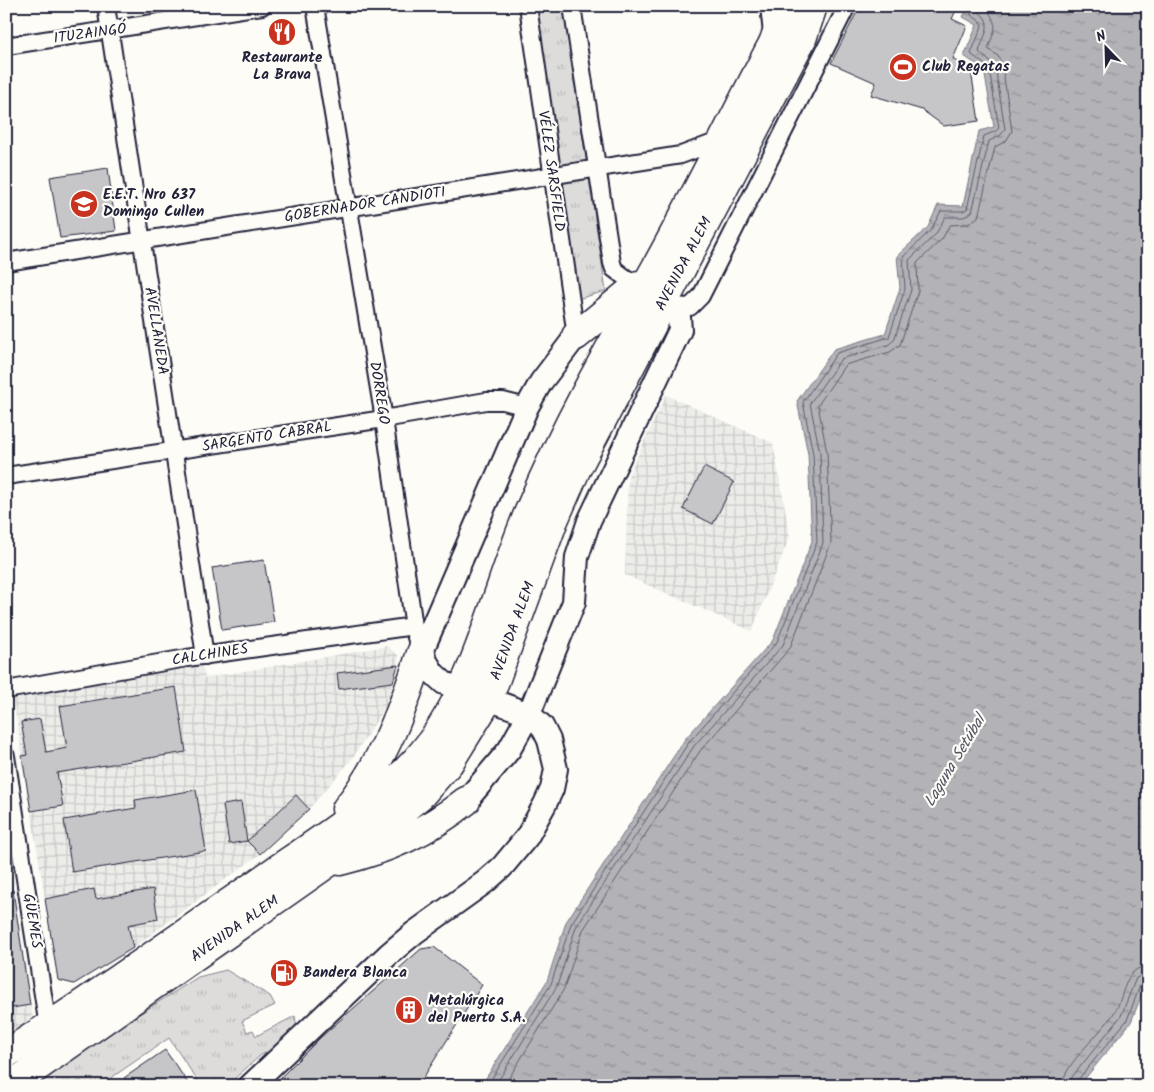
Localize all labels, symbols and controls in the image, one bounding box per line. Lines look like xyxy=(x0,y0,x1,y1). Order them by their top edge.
street label: ITUZAINGÓ xyxy=(52,17,129,51)
restaurant icon: Restaurante La Brava xyxy=(267,17,297,47)
north arrow xyxy=(1082,22,1132,72)
text: N xyxy=(1093,25,1110,49)
place label: Restaurante La Brava xyxy=(242,46,323,87)
sports icon: Club Regatas xyxy=(888,52,918,82)
place label: Club Regatas xyxy=(922,55,1009,79)
street label: VÉLEZ SARSFIELD xyxy=(531,109,571,233)
street label: GOBERNADOR CANDIOTI xyxy=(283,180,448,230)
place label: E.E.T. Nro 637 Domingo Cullen xyxy=(103,183,204,224)
school or university icon: E.E.T. Nro 637 Domingo Cullen xyxy=(69,189,99,219)
street label: AVENIDA ALEM xyxy=(649,213,719,315)
street label: AVELLANEDA xyxy=(137,285,175,377)
street label: DORREGO xyxy=(362,360,396,426)
street label: SARGENTO CABRAL xyxy=(200,415,334,459)
street label: AVENIDA ALEM xyxy=(484,578,542,684)
street label: CALCHINES xyxy=(170,637,250,673)
water label: Laguna Setúbal xyxy=(918,708,994,812)
street label: AVENIDA ALEM xyxy=(186,889,284,968)
street label: GÜEMES xyxy=(16,892,48,950)
fuel station icon: Bandera Blanca xyxy=(269,958,299,988)
place label: Bandera Blanca xyxy=(303,961,407,985)
place label: Metalúrgica del Puerto S.A. xyxy=(428,989,526,1030)
building icon: Metalúrgica del Puerto S.A. xyxy=(394,995,424,1025)

